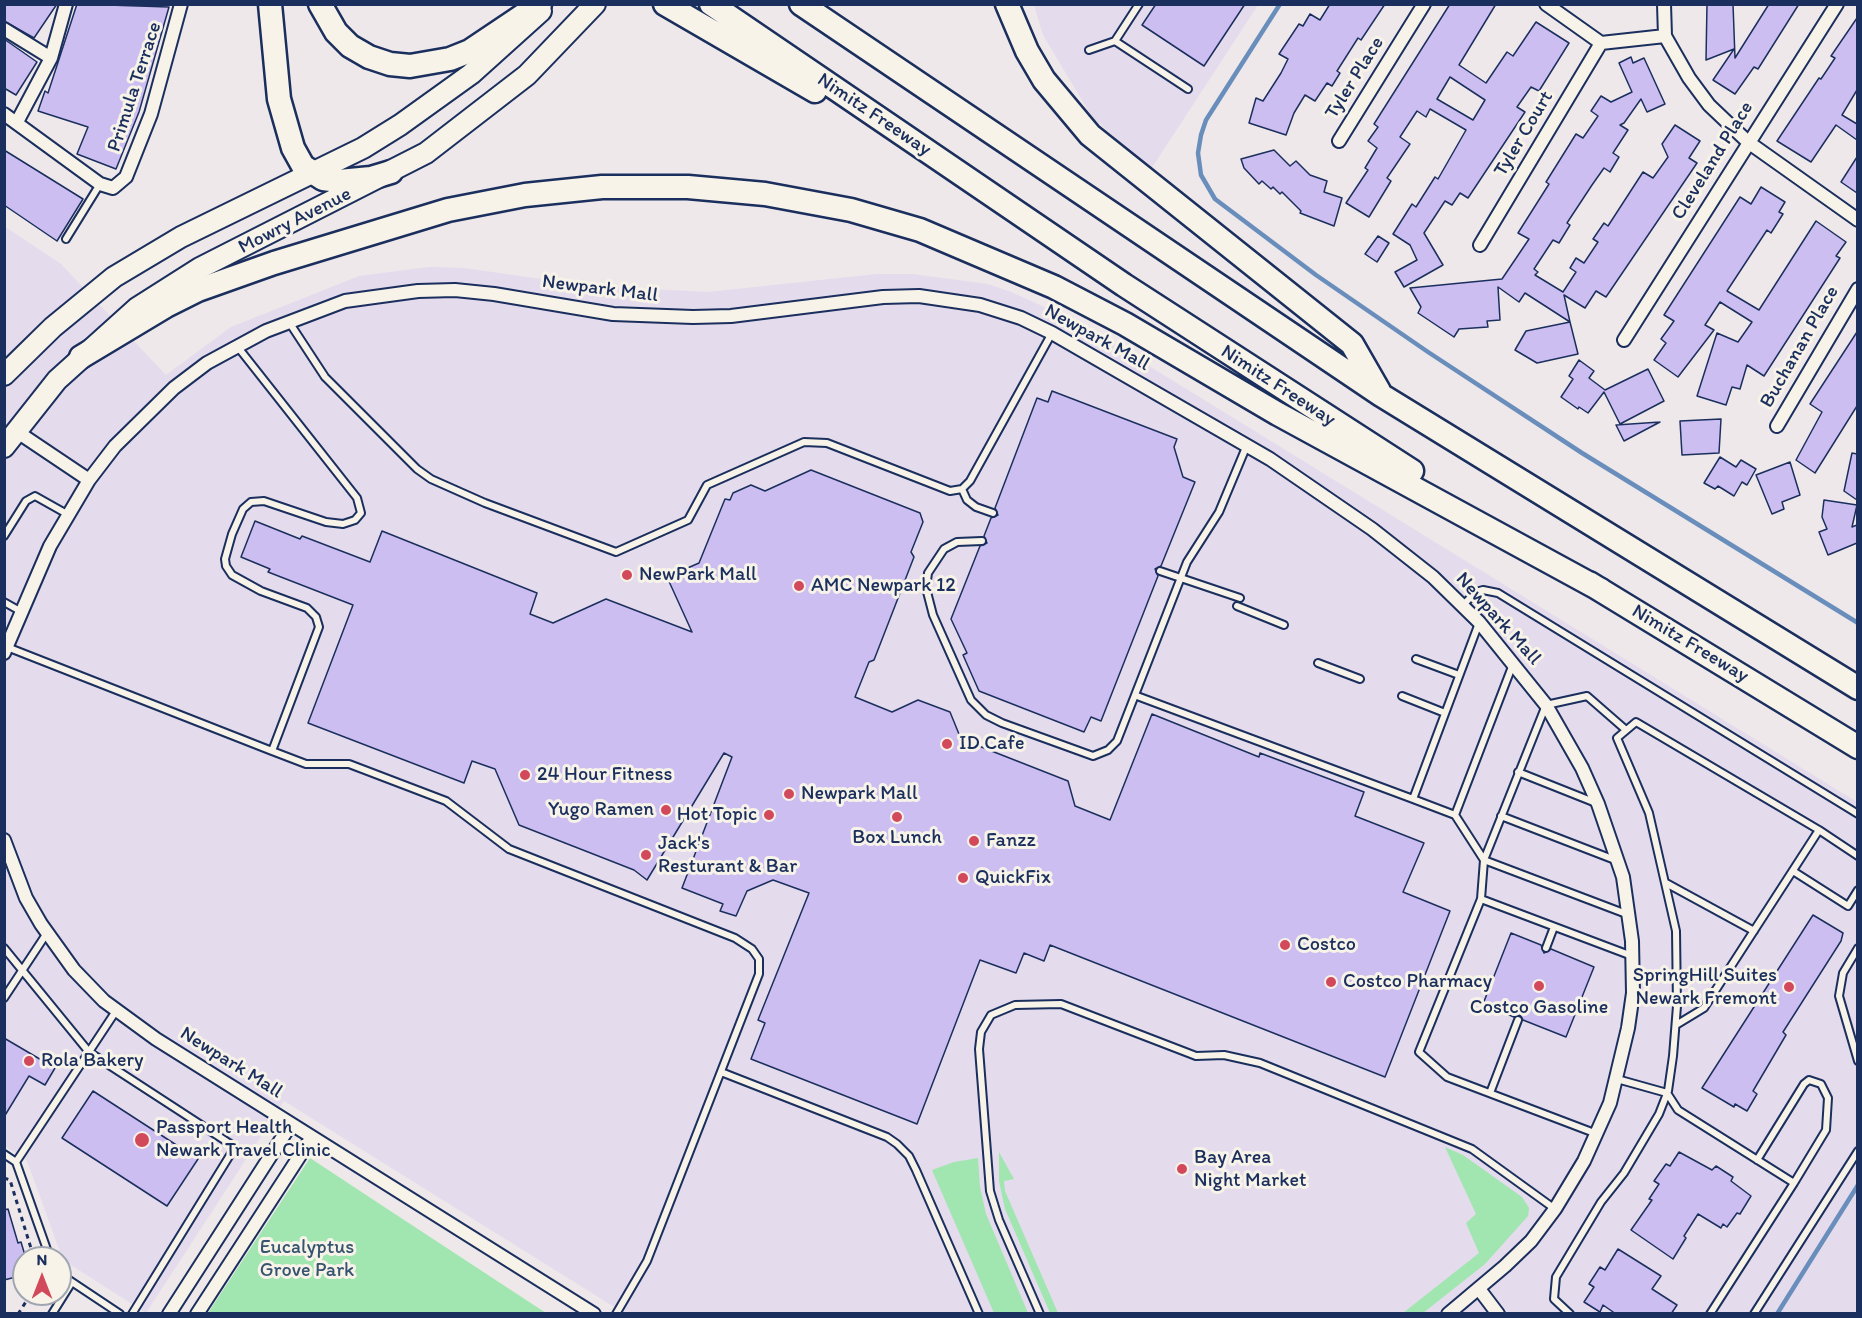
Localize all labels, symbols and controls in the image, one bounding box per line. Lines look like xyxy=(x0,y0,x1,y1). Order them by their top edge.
street label: Primula Terrace xyxy=(103,19,167,155)
street label: Tyler Place xyxy=(1320,32,1390,124)
street label: Nimitz Freeway xyxy=(812,68,936,162)
street label: Tyler Court xyxy=(1489,87,1559,181)
street label: Cleveland Place xyxy=(1667,97,1759,225)
street label: Mowry Avenue xyxy=(234,182,356,260)
street label: Newpark Mall xyxy=(541,270,659,308)
street label: Buchanan Place xyxy=(1755,282,1845,412)
street label: Newpark Mall xyxy=(1040,299,1154,377)
street label: Nimitz Freeway xyxy=(1216,340,1340,432)
place label: NewPark Mall xyxy=(639,563,757,587)
marker: NewPark Mall xyxy=(620,568,634,582)
street label: Newpark Mall xyxy=(1450,568,1546,670)
place label: AMC Newpark 12 xyxy=(811,574,956,598)
marker: AMC Newpark 12 xyxy=(792,579,806,593)
street label: Nimitz Freeway xyxy=(1627,600,1753,688)
place label: ID Cafe xyxy=(959,732,1024,756)
marker: ID Cafe xyxy=(940,737,954,751)
place label: 24 Hour Fitness xyxy=(537,763,672,787)
marker: 24 Hour Fitness xyxy=(518,768,532,782)
place label: Newpark Mall xyxy=(801,782,918,806)
marker: Newpark Mall xyxy=(782,787,796,801)
place label: Yugo Ramen xyxy=(548,798,654,822)
marker: Yugo Ramen xyxy=(659,803,673,817)
place label: Hot Topic xyxy=(677,803,757,827)
marker: Hot Topic xyxy=(762,808,776,822)
marker: Box Lunch xyxy=(890,810,904,824)
place label: Box Lunch xyxy=(852,826,942,850)
place label: Fanzz xyxy=(986,829,1036,853)
place label: Jack's Resturant & Bar xyxy=(658,832,797,879)
marker: Fanzz xyxy=(967,834,981,848)
marker: Jack's Resturant & Bar xyxy=(639,848,653,862)
place label: QuickFix xyxy=(975,866,1051,890)
marker: QuickFix xyxy=(956,871,970,885)
place label: Costco xyxy=(1297,933,1356,957)
marker: Costco xyxy=(1278,938,1292,952)
place label: SpringHill Suites Newark Fremont xyxy=(1633,964,1777,1011)
place label: Costco Pharmacy xyxy=(1343,970,1492,994)
marker: Costco Pharmacy xyxy=(1324,975,1338,989)
marker: Costco Gasoline xyxy=(1532,979,1546,993)
marker: SpringHill Suites Newark Fremont xyxy=(1782,980,1796,994)
place label: Costco Gasoline xyxy=(1470,996,1608,1020)
street label: Newpark Mall xyxy=(175,1022,287,1104)
place label: Rola Bakery xyxy=(41,1049,143,1073)
marker: Rola Bakery xyxy=(22,1054,36,1068)
place label: Passport Health Newark Travel Clinic xyxy=(156,1116,331,1163)
marker: Passport Health Newark Travel Clinic xyxy=(133,1131,151,1149)
place label: Bay Area Night Market xyxy=(1194,1146,1306,1193)
marker: Bay Area Night Market xyxy=(1175,1162,1189,1176)
park label: Eucalyptus Grove Park xyxy=(260,1236,354,1283)
north arrow xyxy=(12,1246,72,1306)
text: N xyxy=(37,1250,47,1269)

